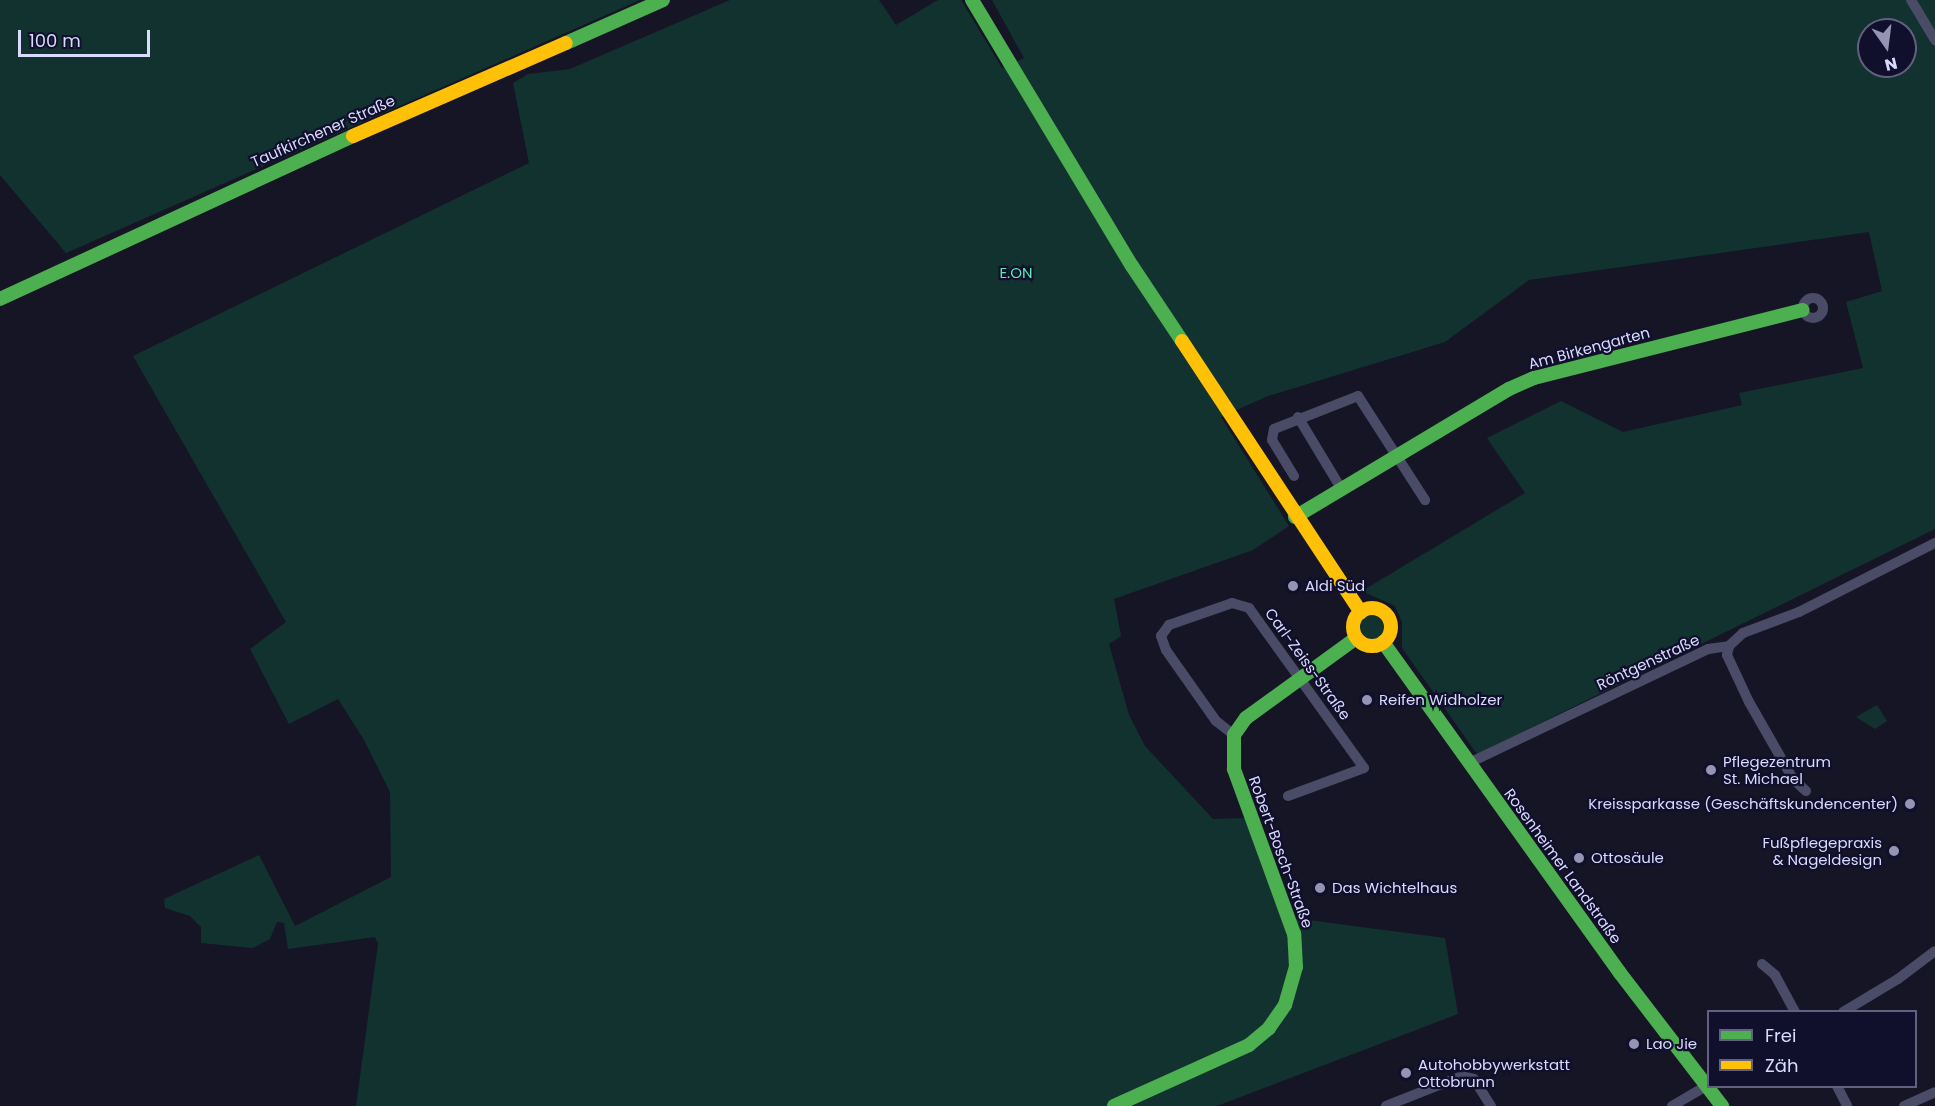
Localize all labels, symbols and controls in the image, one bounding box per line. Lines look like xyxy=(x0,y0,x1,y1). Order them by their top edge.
scale bar xyxy=(21,18,153,56)
north arrow xyxy=(1857,18,1917,78)
text: 100 m xyxy=(29,28,81,53)
text: N xyxy=(1882,51,1900,77)
street label: Taufkirchener Straße xyxy=(248,91,398,171)
park label: E.ON xyxy=(999,264,1033,282)
street label: Am Birkengarten xyxy=(1526,323,1652,373)
place label: Aldi Süd xyxy=(1305,577,1365,595)
marker: Aldi Süd xyxy=(1286,579,1300,593)
street label: Carl-Zeiss-Straße xyxy=(1261,605,1355,723)
street label: Röntgenstraße xyxy=(1594,630,1702,694)
place label: Reifen Widholzer xyxy=(1379,691,1502,709)
marker: Reifen Widholzer xyxy=(1360,693,1374,707)
place label: Pflegezentrum St. Michael xyxy=(1723,752,1831,787)
marker: Pflegezentrum St. Michael xyxy=(1704,763,1718,777)
street label: Robert-Bosch-Straße xyxy=(1245,773,1317,931)
street label: Rosenheimer Landstraße xyxy=(1501,785,1625,947)
place label: Kreissparkasse (Geschäftskundencenter) xyxy=(1588,795,1898,813)
marker: Kreissparkasse (Geschäftskundencenter) xyxy=(1903,797,1917,811)
place label: Fußpflegepraxis & Nageldesign xyxy=(1763,833,1882,868)
marker: Fußpflegepraxis & Nageldesign xyxy=(1887,844,1901,858)
place label: Ottosäule xyxy=(1591,849,1664,867)
marker: Ottosäule xyxy=(1572,851,1586,865)
place label: Das Wichtelhaus xyxy=(1332,879,1457,897)
marker: Das Wichtelhaus xyxy=(1313,881,1327,895)
legend xyxy=(1707,1010,1917,1088)
text: Frei xyxy=(1765,1023,1796,1048)
place label: Lao Jie xyxy=(1646,1035,1697,1053)
marker: Lao Jie xyxy=(1627,1037,1641,1051)
text: Zäh xyxy=(1765,1053,1798,1078)
place label: Autohobbywerkstatt Ottobrunn xyxy=(1418,1055,1570,1090)
marker: Autohobbywerkstatt Ottobrunn xyxy=(1399,1066,1413,1080)

